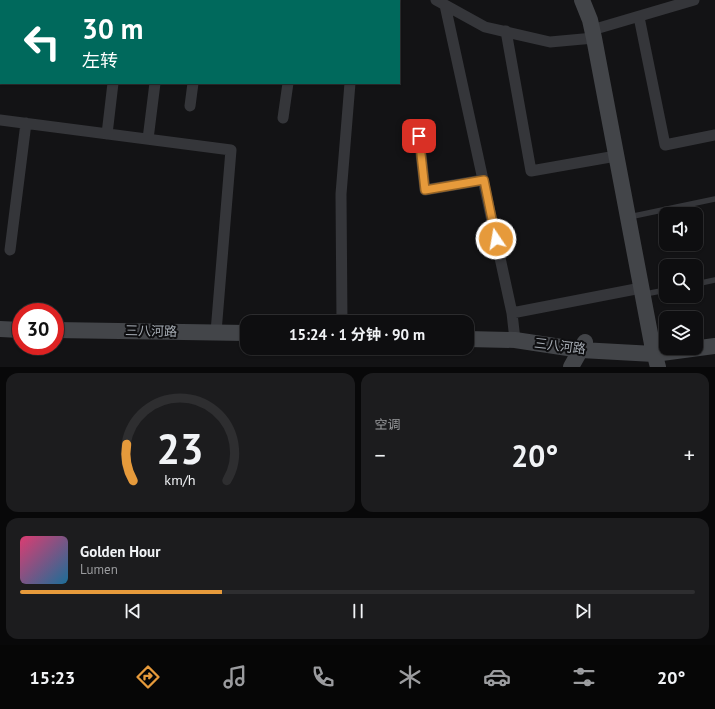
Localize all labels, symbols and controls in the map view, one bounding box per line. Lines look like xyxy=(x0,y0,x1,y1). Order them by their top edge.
text: 30 m xyxy=(82,10,143,47)
icon: left xyxy=(16,16,68,68)
text: 左转 xyxy=(82,49,118,72)
pin xyxy=(402,119,436,153)
icon: arrive xyxy=(408,125,430,147)
map controls xyxy=(659,207,703,355)
button: sound xyxy=(659,207,703,251)
position arrow xyxy=(475,218,517,260)
button: search xyxy=(659,259,703,303)
speed limit sign: 30 xyxy=(12,303,64,355)
button: layers xyxy=(659,311,703,355)
street label: 三八河路 xyxy=(125,322,177,340)
text: 15:24 · 1 分钟 · 90 m xyxy=(289,325,425,344)
street label: 三八河路 xyxy=(533,334,587,358)
text: 空调 xyxy=(375,416,401,433)
text: 23 xyxy=(157,421,204,474)
text: 20° xyxy=(511,436,558,475)
text: − xyxy=(375,441,386,469)
text: + xyxy=(684,441,695,469)
text: km/h xyxy=(165,469,196,488)
text: Golden Hour xyxy=(80,542,160,561)
text: Lumen xyxy=(80,561,118,578)
icon: previous xyxy=(122,600,144,622)
icon: pause xyxy=(347,600,369,622)
icon: next xyxy=(572,600,594,622)
icon: directions xyxy=(134,663,162,691)
icon: music xyxy=(221,663,249,691)
icon: phone xyxy=(309,663,337,691)
icon: climate xyxy=(396,663,424,691)
icon: car xyxy=(483,663,511,691)
icon: filters xyxy=(570,663,598,691)
text: 15:23 xyxy=(30,666,75,689)
text: 20° xyxy=(657,666,685,689)

